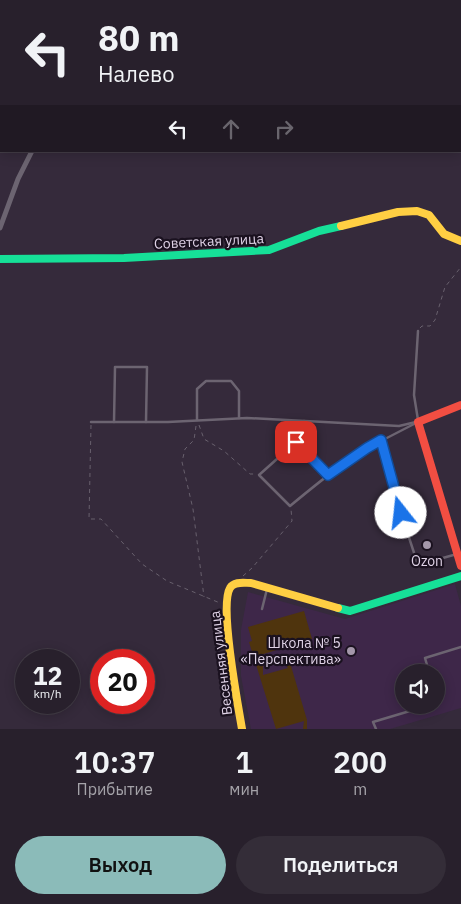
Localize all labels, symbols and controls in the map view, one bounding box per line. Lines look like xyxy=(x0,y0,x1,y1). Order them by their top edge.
text: 80 m xyxy=(98,15,180,61)
icon: left xyxy=(15,20,80,85)
text: Налево xyxy=(98,59,175,88)
icon: left xyxy=(164,115,192,143)
icon: ahead xyxy=(217,115,245,143)
icon: right xyxy=(270,115,298,143)
street label: Советская улица xyxy=(154,229,265,253)
pin xyxy=(275,421,317,463)
icon: arrive xyxy=(282,428,310,456)
position arrow xyxy=(374,486,426,538)
marker: Ozon xyxy=(421,539,433,551)
place label: Ozon xyxy=(411,552,443,570)
street label: Весенняя улица xyxy=(206,609,236,716)
place label: Школа № 5 «Перспектива» xyxy=(241,634,341,668)
marker: Школа № 5 «Перспектива» xyxy=(345,645,357,657)
speed limit sign: 20 xyxy=(90,649,155,714)
text: 12 xyxy=(32,659,63,692)
map controls xyxy=(395,664,445,714)
button: sound xyxy=(395,664,445,714)
text: km/h xyxy=(33,686,62,701)
text: 10:37 xyxy=(74,742,155,781)
text: 1 xyxy=(235,742,253,781)
text: 200 xyxy=(333,742,387,781)
text: Прибытие xyxy=(77,779,153,799)
text: мин xyxy=(229,779,259,799)
text: m xyxy=(353,779,367,799)
button: Выход xyxy=(15,836,226,894)
button: Поделиться xyxy=(236,836,446,894)

